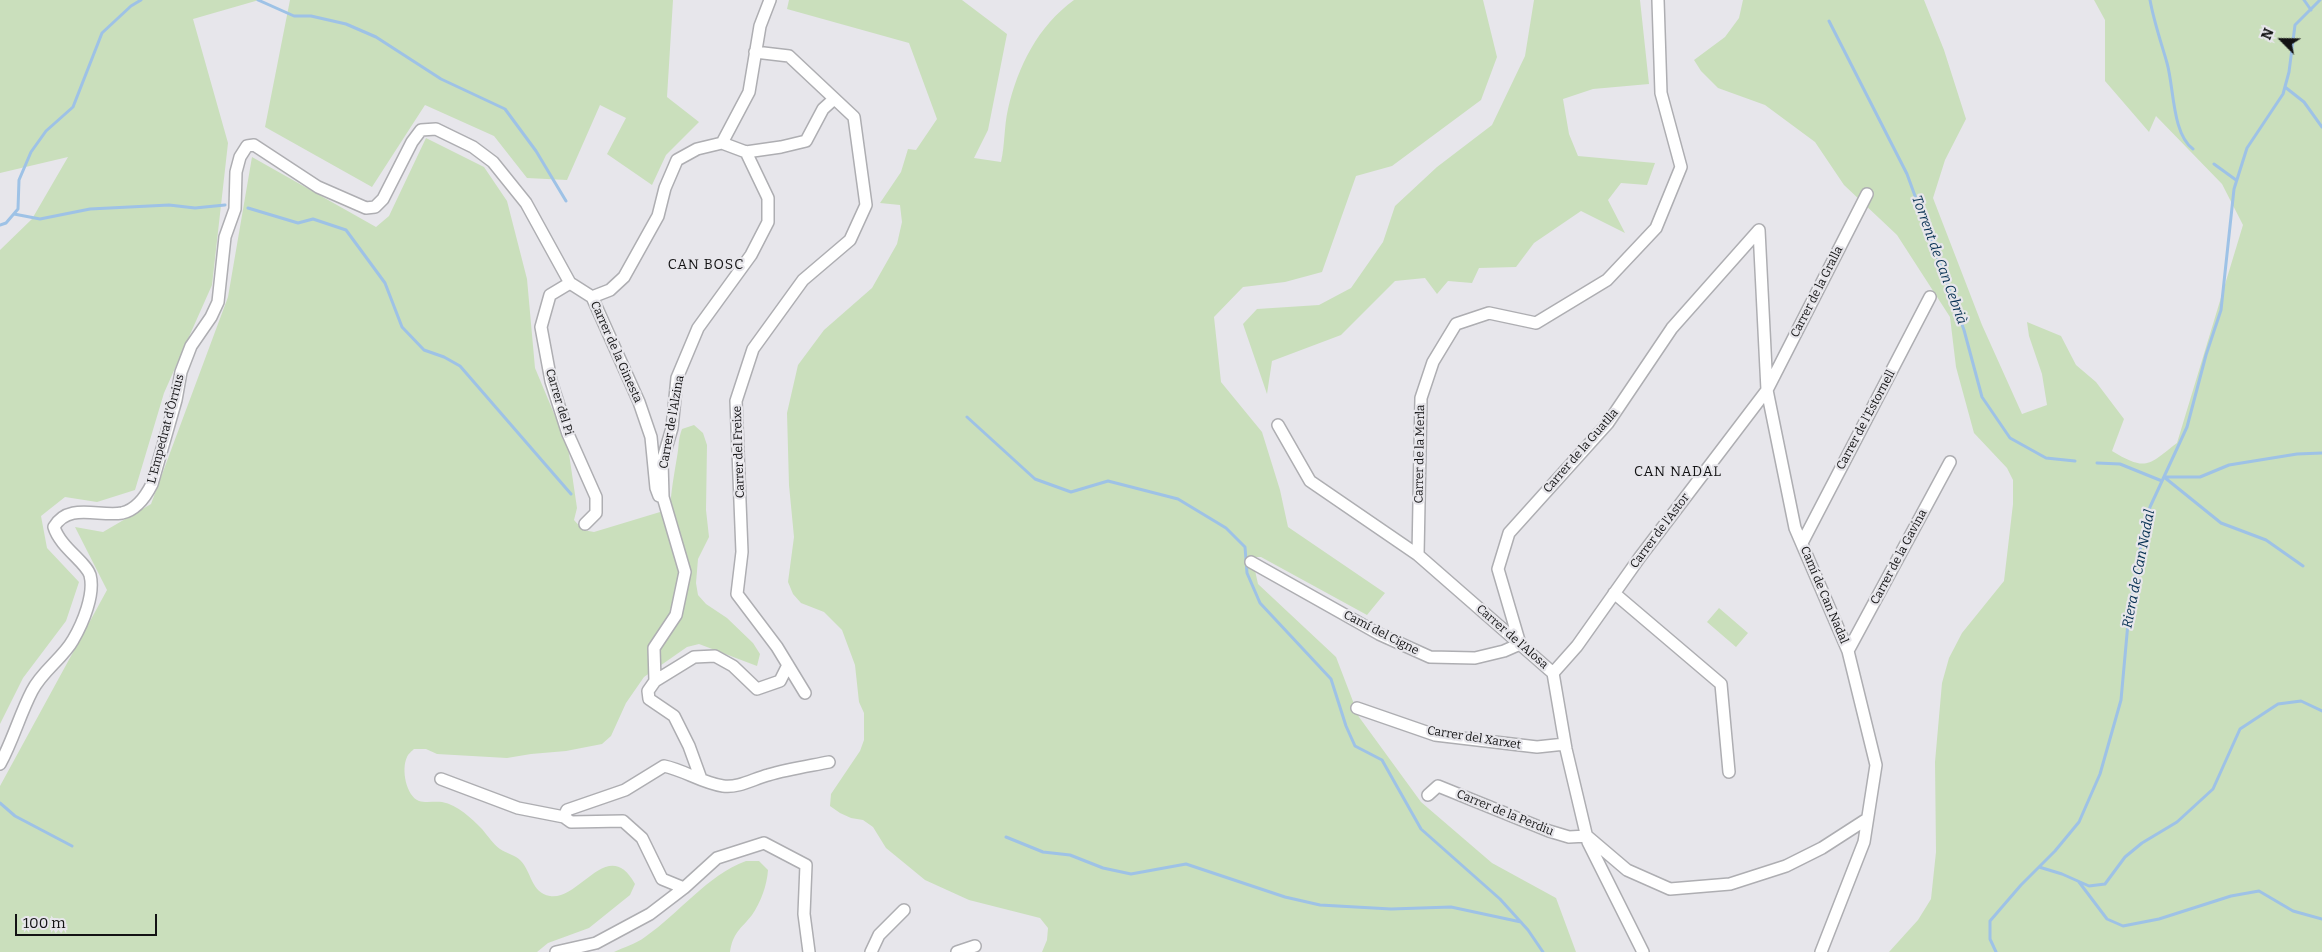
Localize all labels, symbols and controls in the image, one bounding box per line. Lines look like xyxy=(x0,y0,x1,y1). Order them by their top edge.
north arrow xyxy=(2257,15,2307,65)
text: N xyxy=(2258,26,2278,42)
water label: Torrent de Can Cebrià xyxy=(1908,193,1970,327)
street label: Carrer de la Gralla xyxy=(1788,244,1846,340)
district label: CAN BOSC xyxy=(667,257,745,273)
street label: Carrer de la Ginesta xyxy=(587,299,645,405)
street label: Carrer del Pi xyxy=(542,367,576,437)
street label: Carrer de l'Estornell xyxy=(1834,368,1898,472)
street label: L'Empedrat d'Òrrius xyxy=(144,373,188,485)
street label: Carrer de l'Alzina xyxy=(657,374,687,470)
street label: Carrer de la Merla xyxy=(1412,404,1428,504)
street label: Carrer del Freixe xyxy=(730,406,748,498)
street label: Carrer de la Guatlla xyxy=(1540,406,1622,496)
district label: CAN NADAL xyxy=(1633,464,1723,480)
street label: Carrer de l'Astor xyxy=(1627,491,1693,571)
street label: Carrer de la Gavina xyxy=(1868,507,1930,607)
water label: Riera de Can Nadal xyxy=(2119,508,2159,630)
street label: Camí de Can Nadal xyxy=(1797,544,1851,646)
street label: Carrer de l'Alosa xyxy=(1473,602,1551,672)
street label: Camí del Cigne xyxy=(1341,608,1421,658)
street label: Carrer del Xarxet xyxy=(1426,723,1522,753)
street label: Carrer de la Perdiu xyxy=(1454,787,1556,839)
scale bar xyxy=(18,904,160,936)
text: 100 m xyxy=(23,914,66,932)

